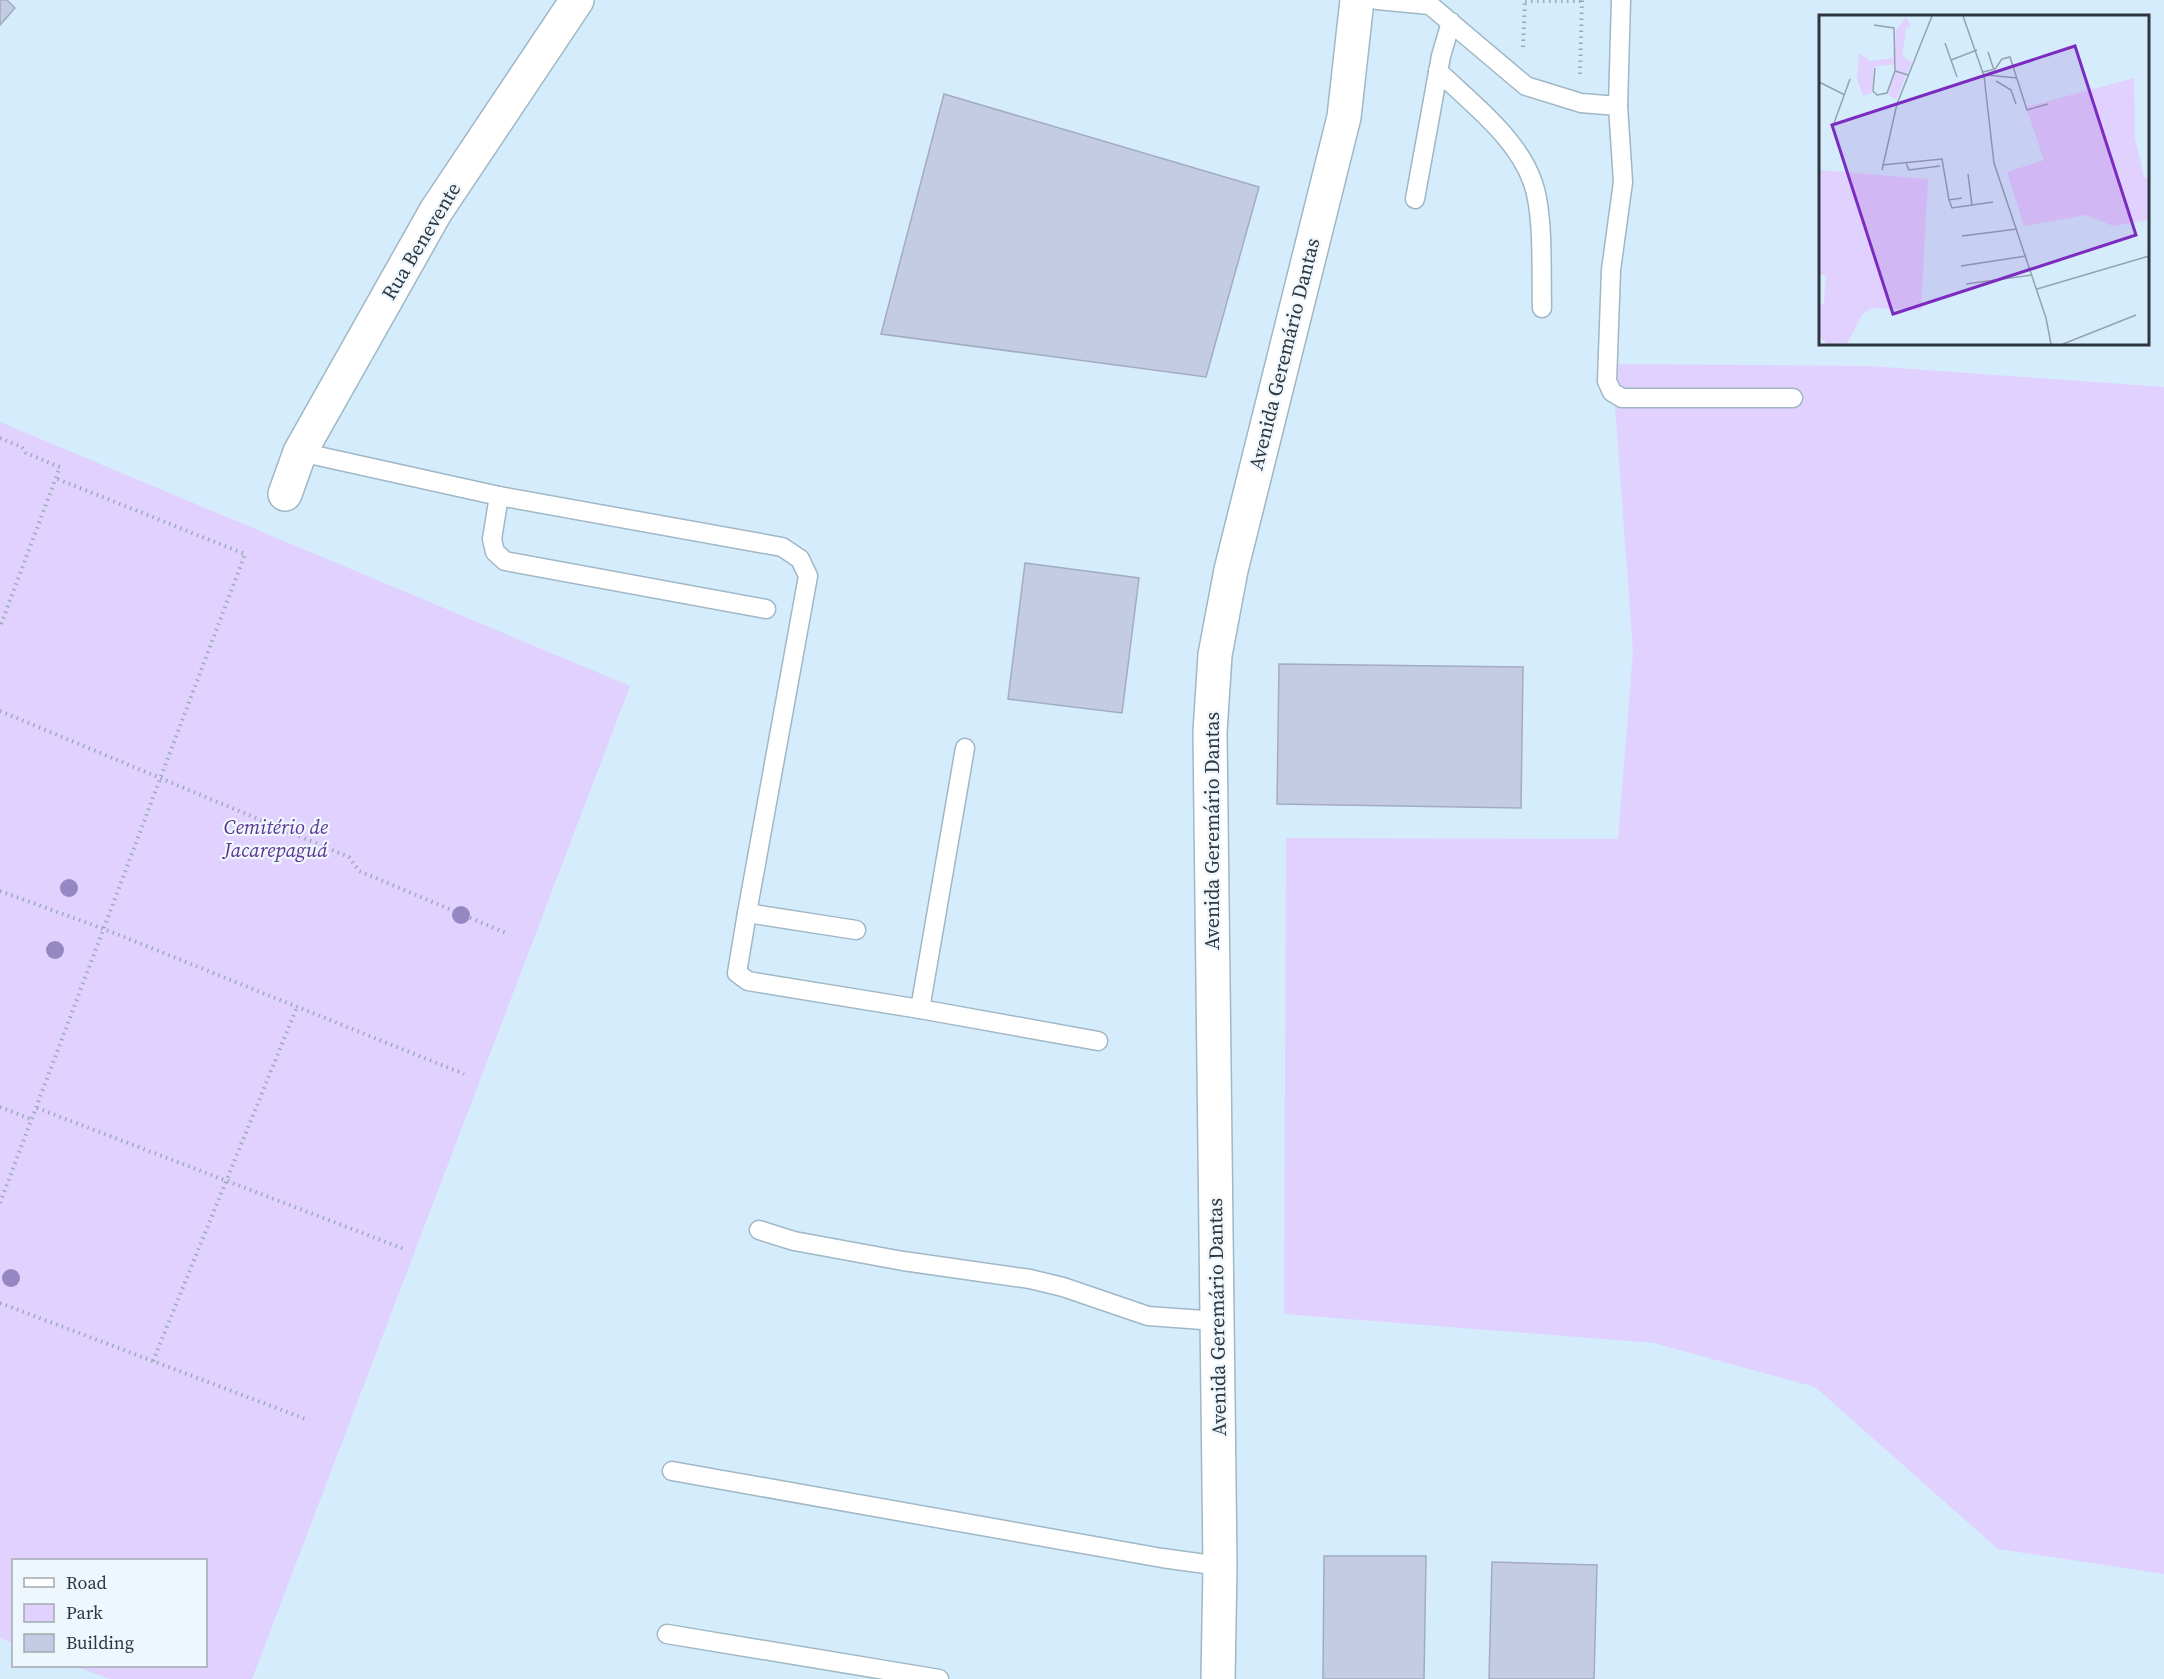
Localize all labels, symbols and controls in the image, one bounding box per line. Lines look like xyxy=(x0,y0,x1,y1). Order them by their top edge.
inset map xyxy=(1819,15,2149,345)
street label: Rua Benevente xyxy=(375,177,467,305)
street label: Avenida Geremário Dantas xyxy=(1242,235,1326,473)
street label: Avenida Geremário Dantas xyxy=(1198,712,1226,950)
park label: Cemitério de Jacarepaguá xyxy=(221,813,328,864)
street label: Avenida Geremário Dantas xyxy=(1201,1198,1233,1436)
legend xyxy=(12,1559,207,1667)
text: Road xyxy=(66,1570,107,1595)
text: Park xyxy=(66,1600,103,1625)
text: Building xyxy=(66,1630,134,1655)

